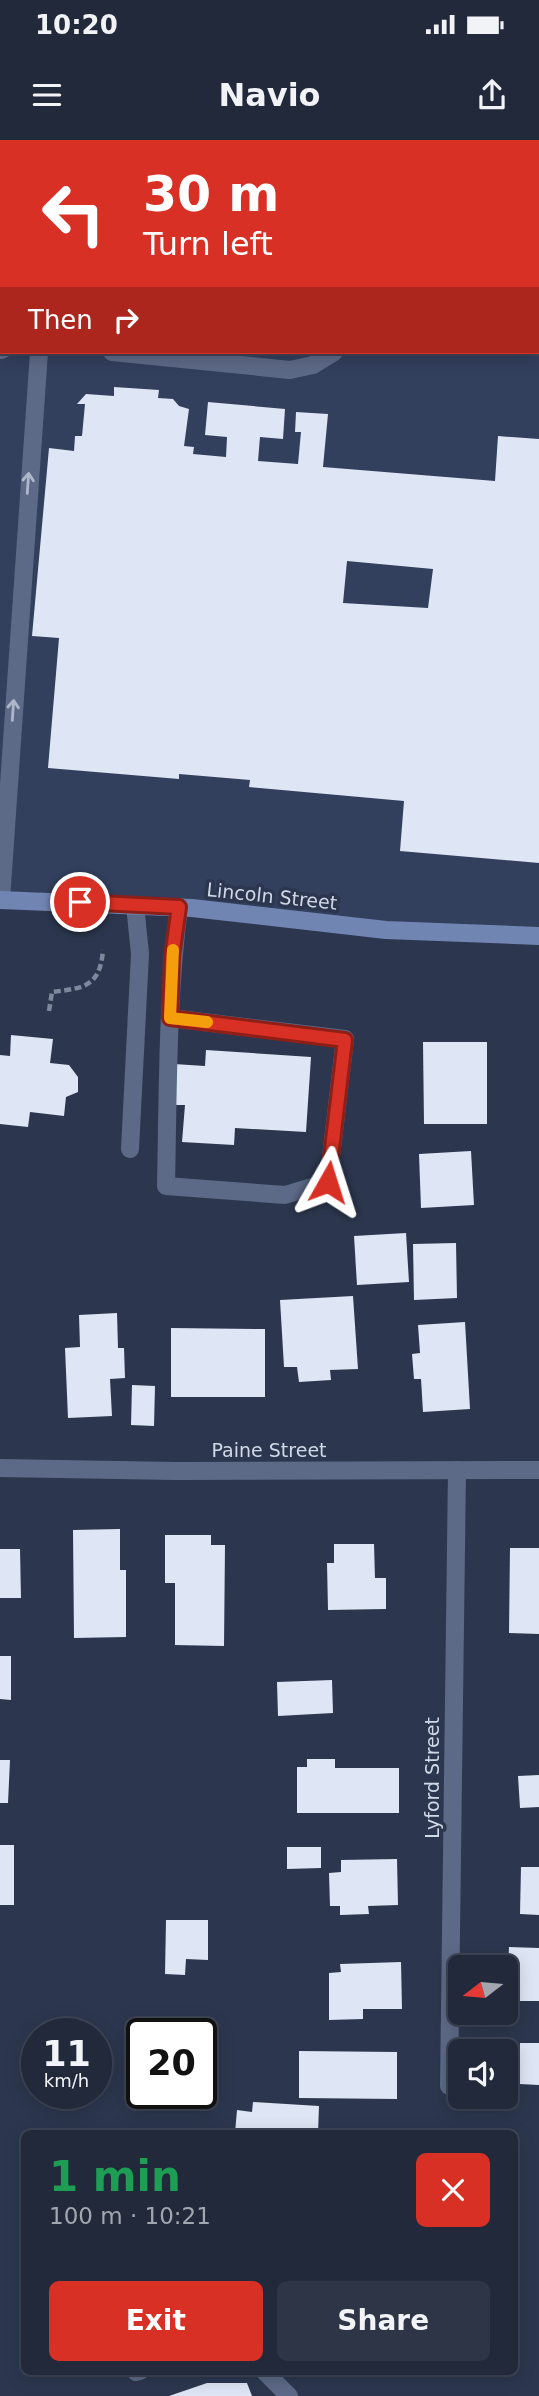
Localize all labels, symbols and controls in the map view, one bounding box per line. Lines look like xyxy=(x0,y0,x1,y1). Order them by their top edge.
text: 10:20 xyxy=(35,10,118,40)
icon: menu xyxy=(28,76,66,114)
text: Navio xyxy=(218,76,321,114)
icon: share xyxy=(473,76,511,114)
text: 30 m xyxy=(143,166,279,223)
icon: left xyxy=(28,168,119,259)
text: Turn left xyxy=(143,225,273,263)
icon: right xyxy=(107,301,145,339)
text: Then xyxy=(28,305,93,335)
one-way arrow xyxy=(22,472,35,494)
one-way arrow xyxy=(7,699,20,721)
pin xyxy=(50,872,110,932)
street label: Lincoln Street xyxy=(206,878,338,914)
icon: arrive xyxy=(61,883,99,921)
position arrow xyxy=(291,1145,365,1219)
street label: Paine Street xyxy=(211,1439,327,1461)
street label: Lyford Street xyxy=(421,1717,443,1839)
north arrow xyxy=(448,1955,518,2025)
map controls xyxy=(448,1955,518,2109)
speed limit sign: 20 xyxy=(126,2018,217,2109)
text: 11 xyxy=(42,2034,91,2074)
button: sound xyxy=(448,2039,518,2109)
text: km/h xyxy=(44,2070,89,2091)
text: 1 min xyxy=(49,2152,181,2201)
button: close xyxy=(416,2153,490,2227)
text: 100 m · 10:21 xyxy=(49,2203,211,2229)
button: Exit xyxy=(49,2281,263,2361)
button: Share xyxy=(277,2281,490,2361)

